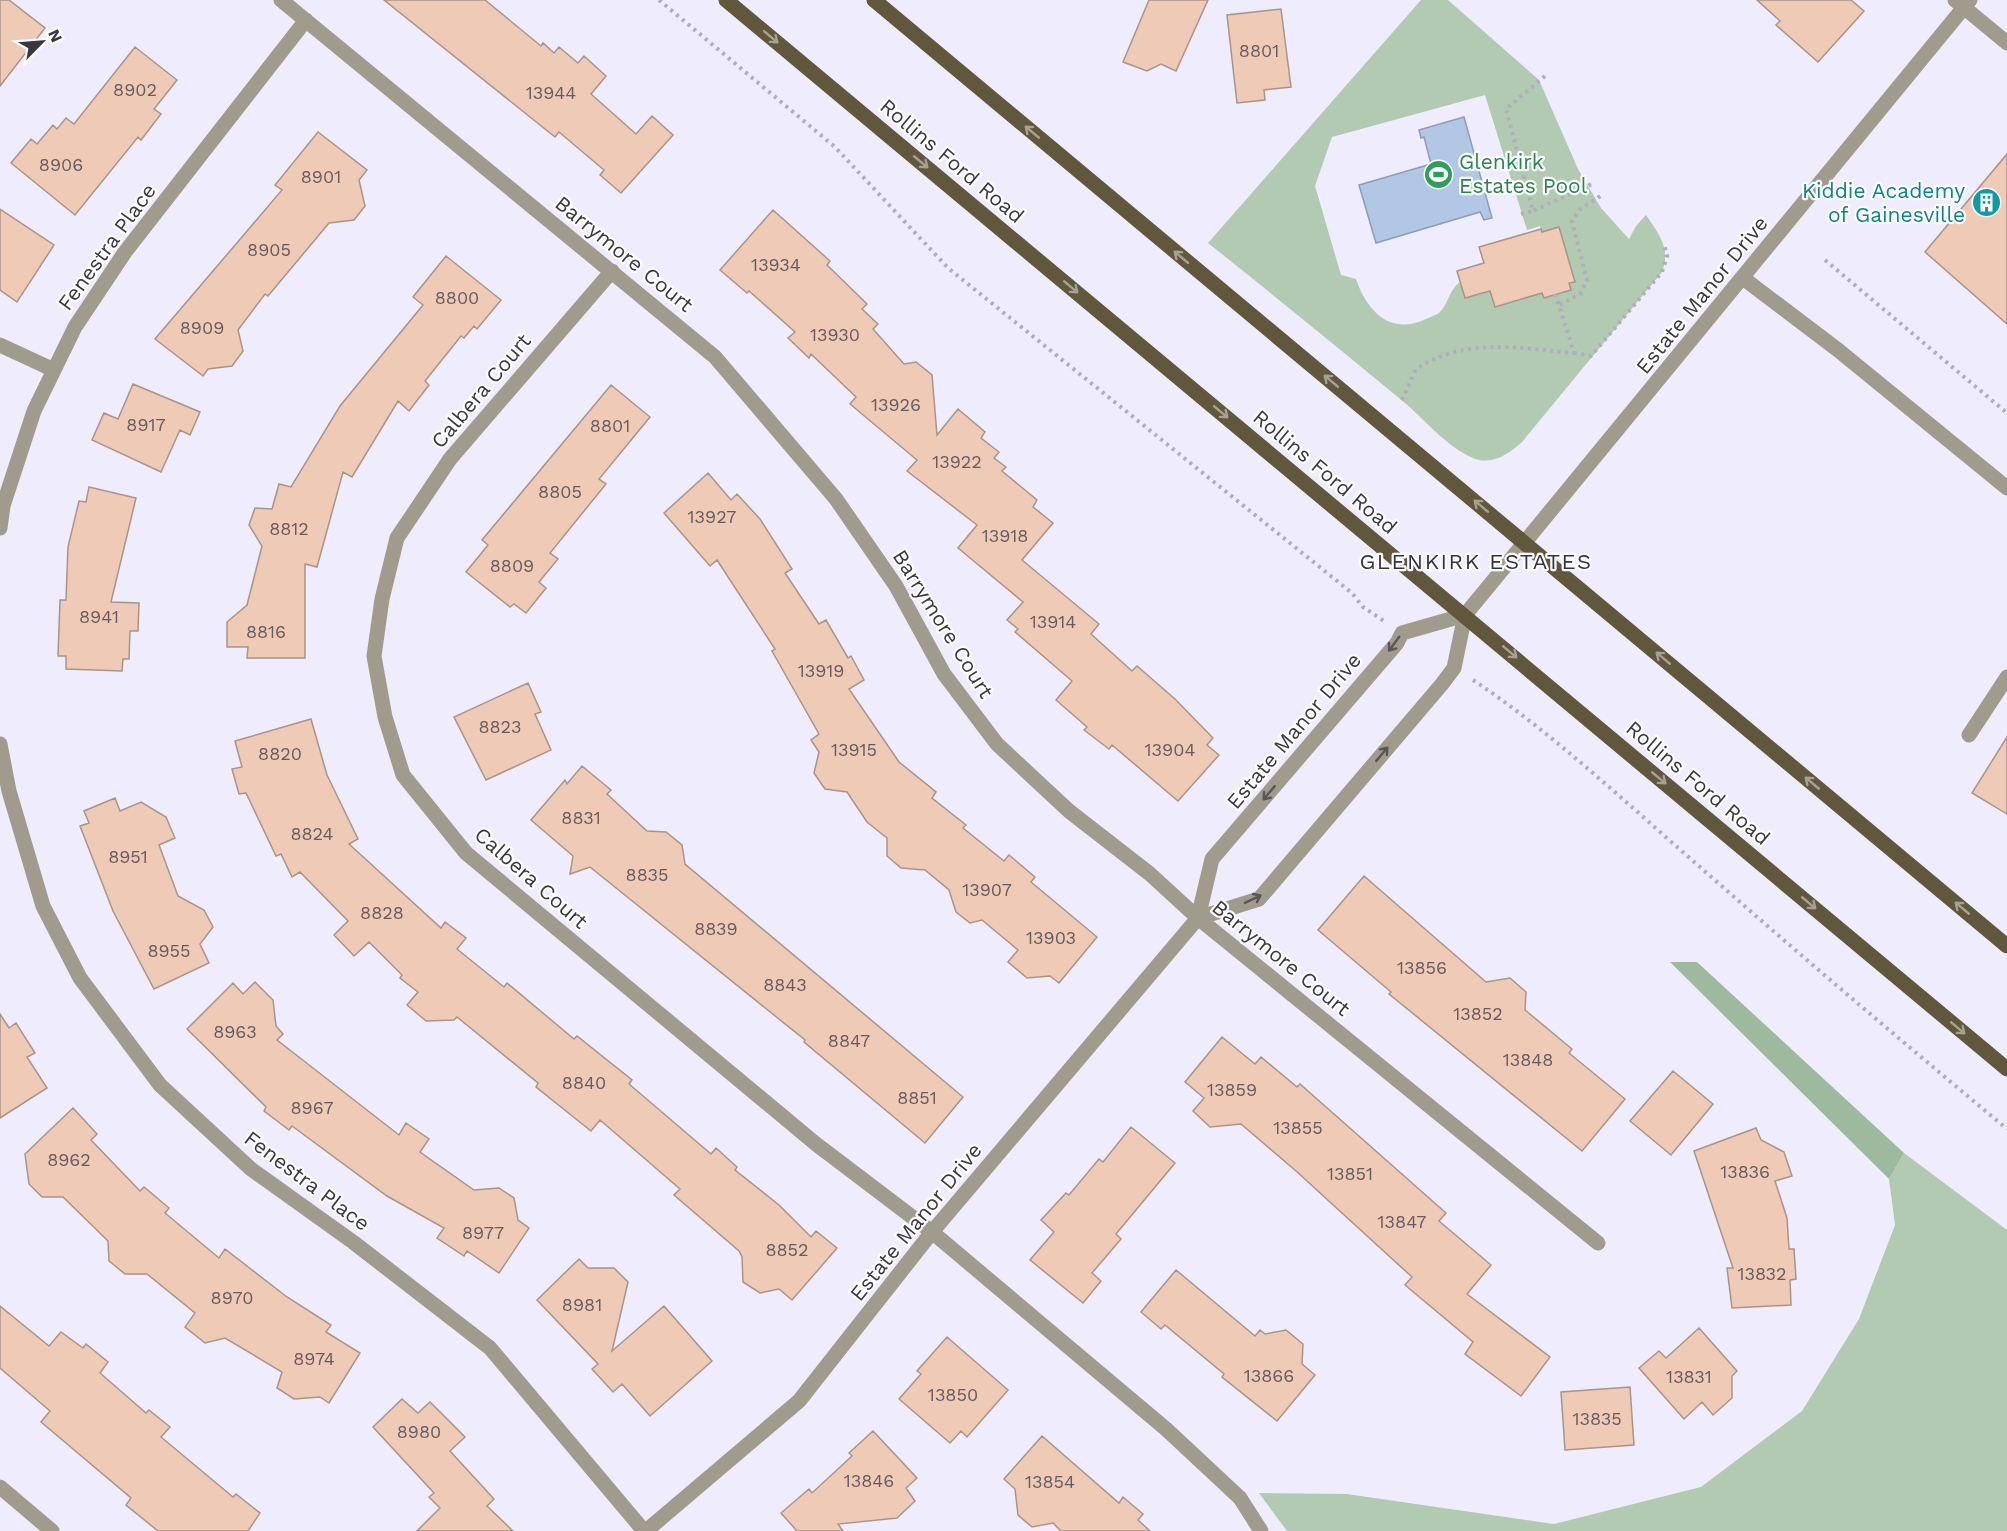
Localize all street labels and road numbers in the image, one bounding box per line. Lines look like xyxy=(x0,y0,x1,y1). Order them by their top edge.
street label: Rollins Ford Road xyxy=(875,93,1029,228)
street label: Fenestra Place xyxy=(52,178,161,315)
street label: Barrymore Court xyxy=(550,190,699,317)
street label: Estate Manor Drive xyxy=(1630,211,1773,379)
street label: Calbera Court xyxy=(426,328,536,453)
street label: Rollins Ford Road xyxy=(1248,404,1402,539)
street label: Barrymore Court xyxy=(888,545,999,703)
street label: Estate Manor Drive xyxy=(1221,648,1366,814)
street label: Rollins Ford Road xyxy=(1621,715,1775,850)
street label: Calbera Court xyxy=(470,822,593,934)
street label: Barrymore Court xyxy=(1207,894,1356,1021)
street label: Fenestra Place xyxy=(240,1125,375,1236)
street label: Estate Manor Drive xyxy=(844,1138,987,1306)

